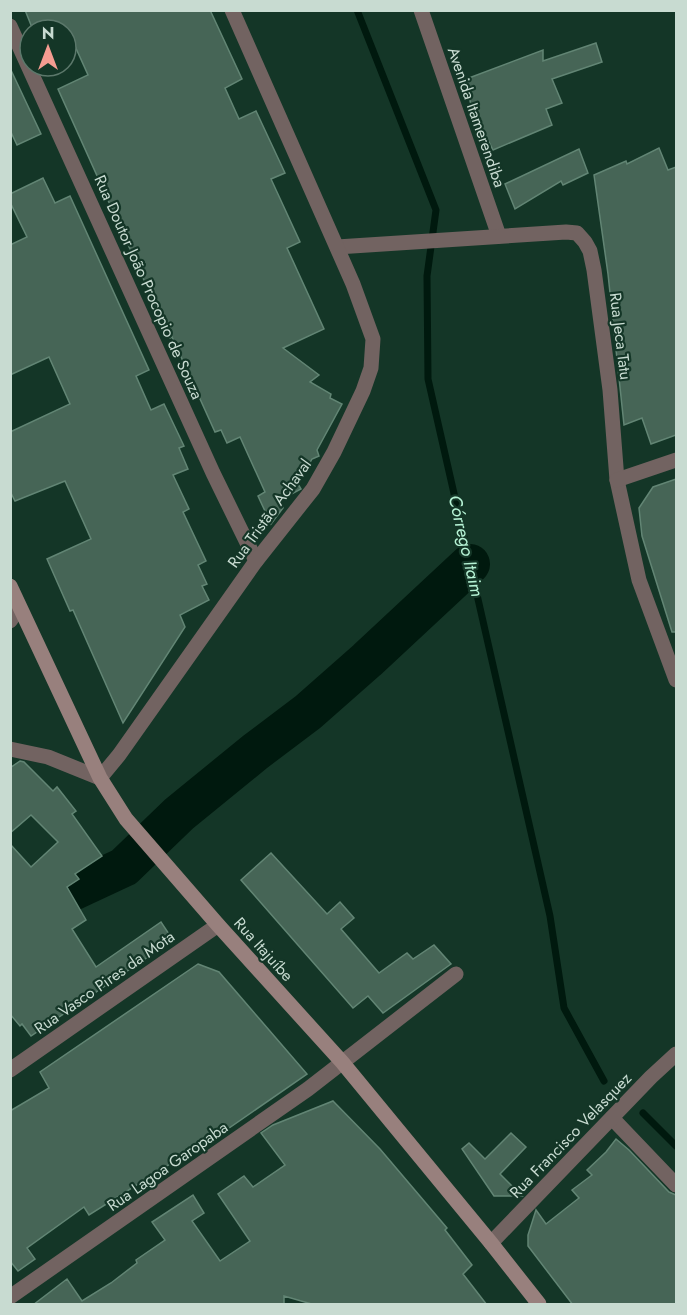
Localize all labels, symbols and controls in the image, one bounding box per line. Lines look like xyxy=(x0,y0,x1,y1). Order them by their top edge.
north arrow xyxy=(18,18,78,78)
text: N xyxy=(42,22,54,45)
street label: Avenida Itamerendiba xyxy=(442,44,511,190)
street label: Rua Doutor João Procopio de Souza xyxy=(89,171,209,403)
street label: Rua Jeca Tatu xyxy=(604,291,637,381)
street label: Rua Tristão Achaval xyxy=(222,454,317,573)
water label: Córrego Itaim xyxy=(442,493,490,599)
street label: Rua Itajuíbe xyxy=(229,912,299,986)
street label: Rua Vasco Pires da Mota xyxy=(29,925,179,1040)
street label: Rua Francisco Velasquez xyxy=(504,1067,637,1203)
street label: Rua Lagoa Garopaba xyxy=(102,1116,232,1217)

